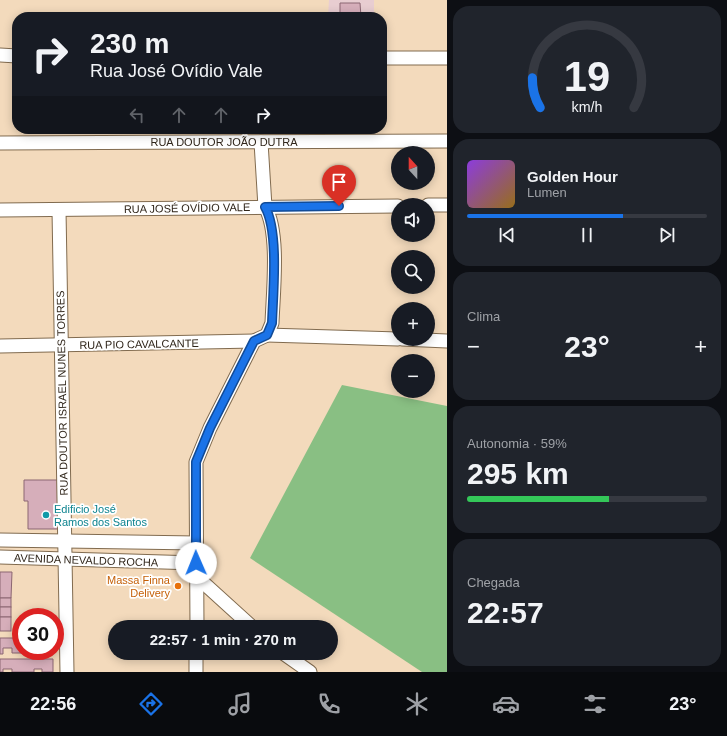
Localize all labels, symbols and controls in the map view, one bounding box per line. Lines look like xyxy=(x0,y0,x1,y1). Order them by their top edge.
icon: right xyxy=(24,28,76,80)
text: 230 m xyxy=(90,28,169,59)
text: 19 xyxy=(564,52,610,99)
text: Rua José Ovídio Vale xyxy=(90,61,263,81)
text: km/h xyxy=(572,98,603,114)
icon: left xyxy=(126,104,148,126)
icon: ahead xyxy=(168,104,190,126)
icon: ahead xyxy=(210,104,232,126)
icon: right xyxy=(252,104,274,126)
street label: RUA DOUTOR JOÃO DUTRA xyxy=(150,136,298,148)
north arrow xyxy=(391,146,435,190)
map controls xyxy=(391,146,435,398)
pin xyxy=(322,165,356,206)
text: Golden Hour xyxy=(527,168,618,185)
icon: arrive xyxy=(328,171,350,193)
text: Lumen xyxy=(527,185,567,200)
button: sound xyxy=(391,198,435,242)
street label: RUA JOSÉ OVÍDIO VALE xyxy=(124,201,250,215)
icon: previous xyxy=(496,224,518,246)
icon: pause xyxy=(576,224,598,246)
icon: next xyxy=(656,224,678,246)
button: search xyxy=(391,250,435,294)
street label: RUA DOUTOR ISRAEL NUNES TORRES xyxy=(54,290,70,496)
button: + xyxy=(391,302,435,346)
text: Clima xyxy=(467,309,500,324)
text: 23° xyxy=(564,330,610,363)
text: − xyxy=(467,334,480,359)
text: + xyxy=(694,334,707,359)
street label: RUA PIO CAVALCANTE xyxy=(79,337,199,351)
button: − xyxy=(391,354,435,398)
text: Autonomia · 59% xyxy=(467,436,567,451)
text: 295 km xyxy=(467,457,569,490)
place label: Edificio José Ramos dos Santos xyxy=(54,503,147,528)
marker: Edificio José Ramos dos Santos xyxy=(41,510,51,520)
position arrow xyxy=(175,542,217,584)
street label: AVENIDA NEVALDO ROCHA xyxy=(14,551,159,569)
place label: Massa Finna Delivery xyxy=(107,574,171,599)
text: Chegada xyxy=(467,575,520,590)
marker: Massa Finna Delivery xyxy=(173,581,183,591)
text: 22:57 xyxy=(467,596,544,629)
speed limit sign: 30 xyxy=(12,608,64,660)
text: 22:57 · 1 min · 270 m xyxy=(150,631,296,648)
icon: directions xyxy=(137,690,165,718)
icon: music xyxy=(226,690,254,718)
icon: phone xyxy=(315,690,343,718)
icon: climate xyxy=(403,690,431,718)
icon: car xyxy=(492,690,520,718)
icon: filters xyxy=(581,690,609,718)
text: 22:56 xyxy=(30,694,76,714)
text: 23° xyxy=(669,694,697,714)

